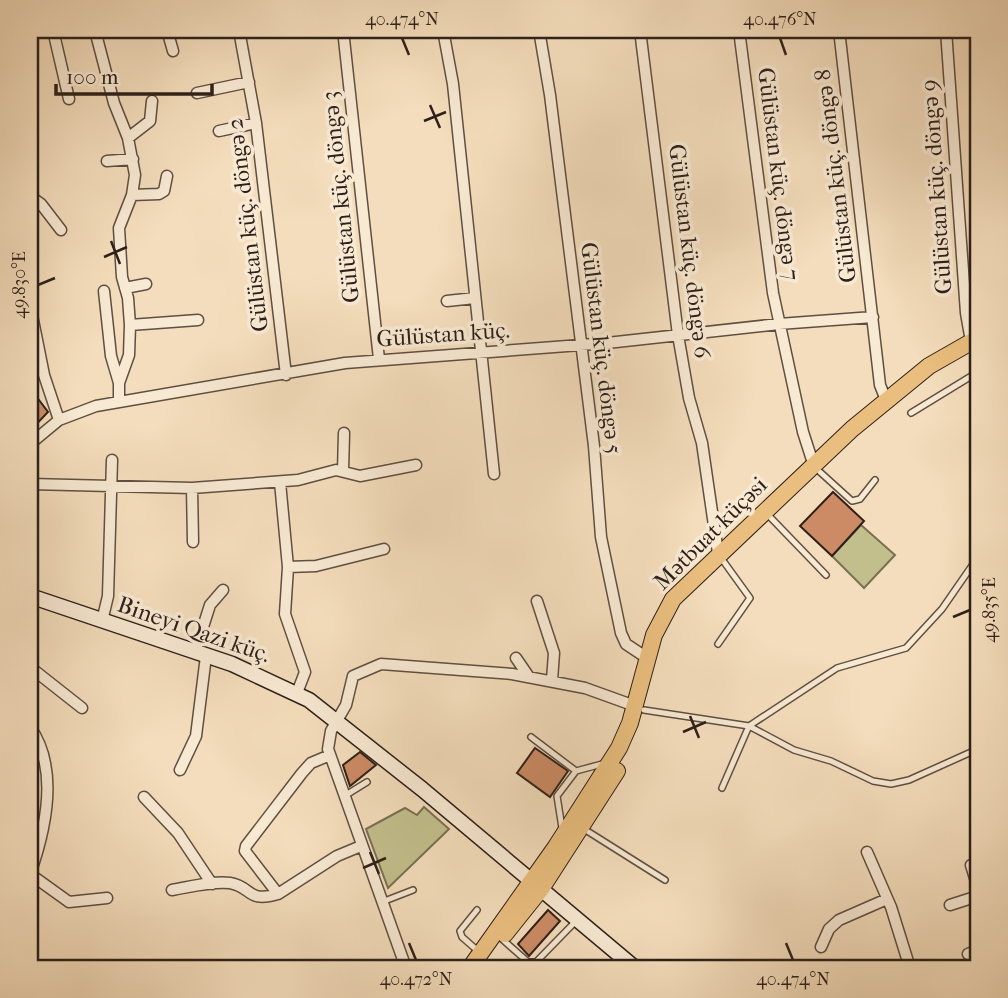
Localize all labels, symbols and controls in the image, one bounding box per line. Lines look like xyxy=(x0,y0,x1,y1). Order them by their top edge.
text: 40.474°N xyxy=(365,9,439,30)
text: 40.476°N xyxy=(743,9,817,30)
scale bar xyxy=(56,52,212,96)
text: 100 m xyxy=(66,65,119,89)
street label: Gülüstan küç. döngə 7 xyxy=(752,66,805,282)
street label: Gülüstan küç. döngə 8 xyxy=(809,68,862,284)
street label: Gülüstan küç. döngə 9 xyxy=(916,79,957,295)
street label: Gülüstan küç. döngə 3 xyxy=(316,90,365,304)
street label: Gülüstan küç. döngə 2 xyxy=(221,116,274,333)
street label: Gülüstan küç. döngə 6 xyxy=(663,142,716,360)
street label: Gülüstan küç. döngə 5 xyxy=(575,241,628,456)
text: 49.830°E xyxy=(9,251,30,319)
street label: Gülüstan küç. xyxy=(375,316,511,353)
street label: Mətbuat küçəsi xyxy=(648,471,773,595)
text: 49.835°E xyxy=(979,577,1000,643)
street label: Bineyi Qazi küç. xyxy=(114,591,274,668)
text: 40.472°N xyxy=(380,969,453,990)
text: 40.474°N xyxy=(756,969,830,990)

